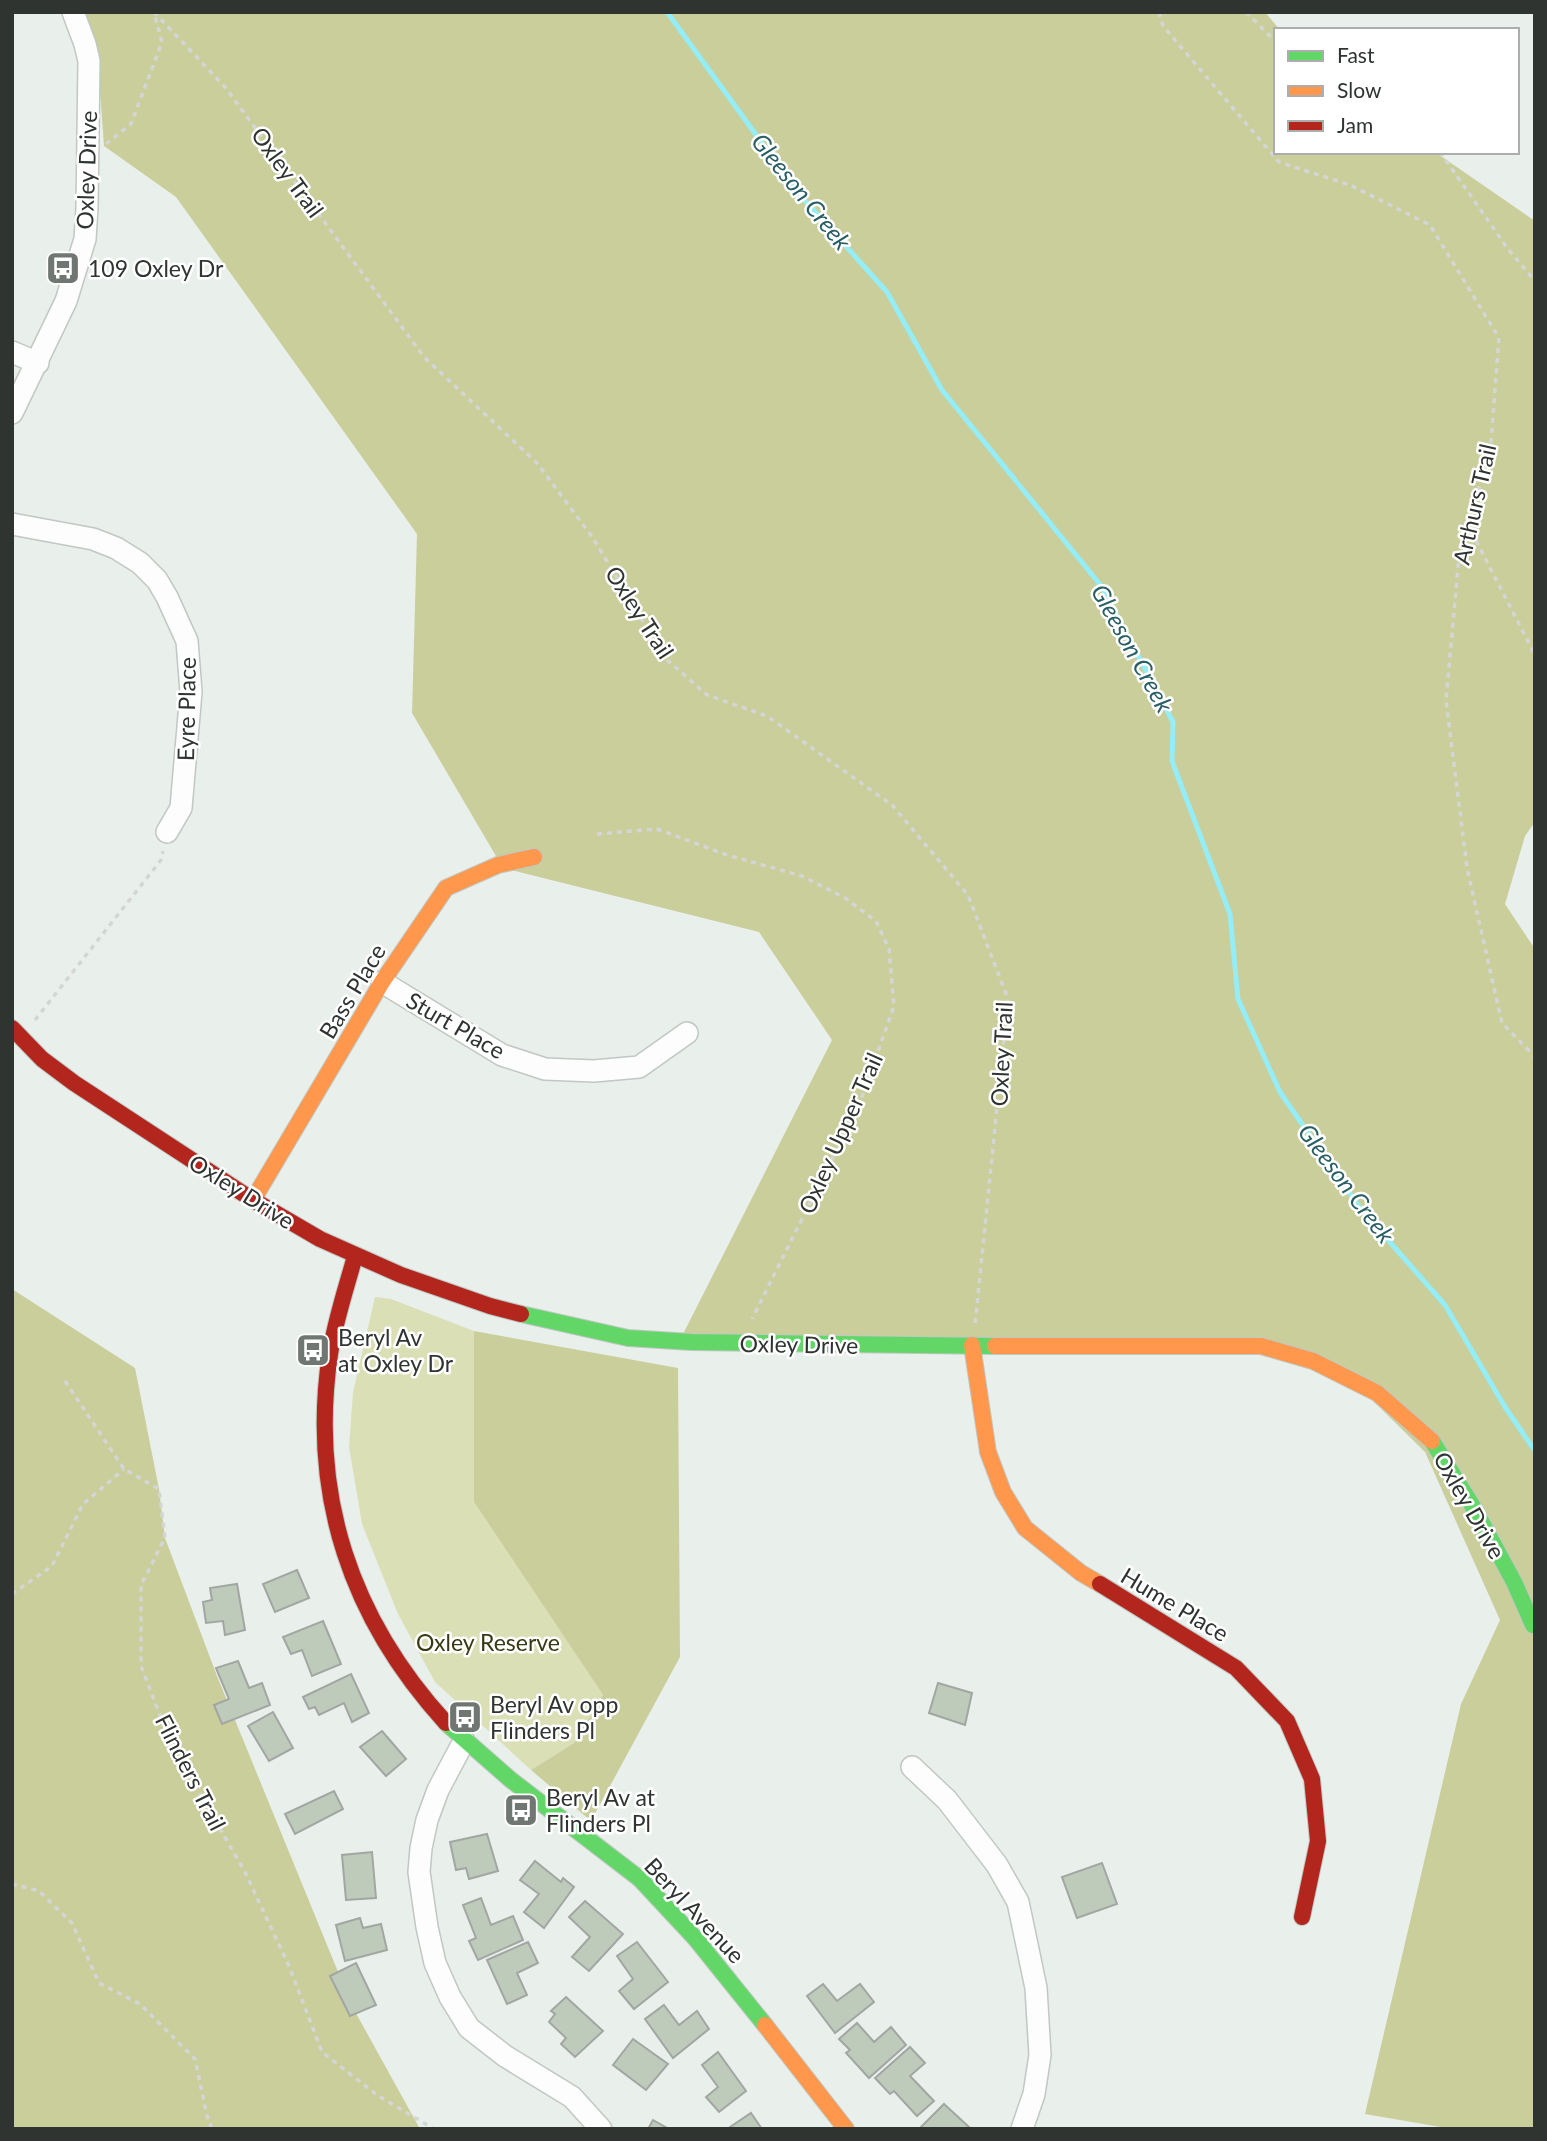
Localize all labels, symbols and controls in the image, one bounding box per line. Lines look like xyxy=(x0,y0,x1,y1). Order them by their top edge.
legend xyxy=(1274,28,1519,154)
text: Fast xyxy=(1337,42,1375,67)
text: Slow xyxy=(1337,77,1382,102)
street label: Oxley Drive xyxy=(70,110,102,230)
text: Jam xyxy=(1337,112,1373,137)
street label: Oxley Trail xyxy=(246,121,330,223)
water label: Gleeson Creek xyxy=(746,127,858,256)
bus stop icon: 109 Oxley Dr xyxy=(44,249,82,287)
place label: 109 Oxley Dr xyxy=(88,254,224,282)
street label: Arthurs Trail xyxy=(1447,441,1501,567)
street label: Oxley Trail xyxy=(600,560,680,664)
water label: Gleeson Creek xyxy=(1086,579,1180,718)
street label: Eyre Place xyxy=(171,657,201,761)
street label: Bass Place xyxy=(313,939,391,1043)
street label: Sturt Place xyxy=(402,986,510,1064)
street label: Oxley Trail xyxy=(984,1001,1018,1107)
street label: Oxley Upper Trail xyxy=(792,1048,888,1218)
water label: Gleeson Creek xyxy=(1293,1118,1402,1249)
street label: Oxley Drive xyxy=(184,1148,300,1234)
place label: Beryl Av at Oxley Dr xyxy=(338,1323,454,1377)
street label: Oxley Drive xyxy=(739,1329,859,1359)
bus stop icon: Beryl Av at Oxley Dr xyxy=(294,1331,332,1369)
street label: Oxley Drive xyxy=(1428,1447,1512,1563)
street label: Hume Place xyxy=(1116,1561,1234,1647)
park label: Oxley Reserve xyxy=(416,1628,560,1656)
place label: Beryl Av opp Flinders Pl xyxy=(490,1690,618,1744)
bus stop icon: Beryl Av opp Flinders Pl xyxy=(446,1698,484,1736)
street label: Flinders Trail xyxy=(150,1709,232,1835)
place label: Beryl Av at Flinders Pl xyxy=(546,1783,656,1837)
bus stop icon: Beryl Av at Flinders Pl xyxy=(502,1791,540,1829)
street label: Beryl Avenue xyxy=(639,1852,751,1968)

